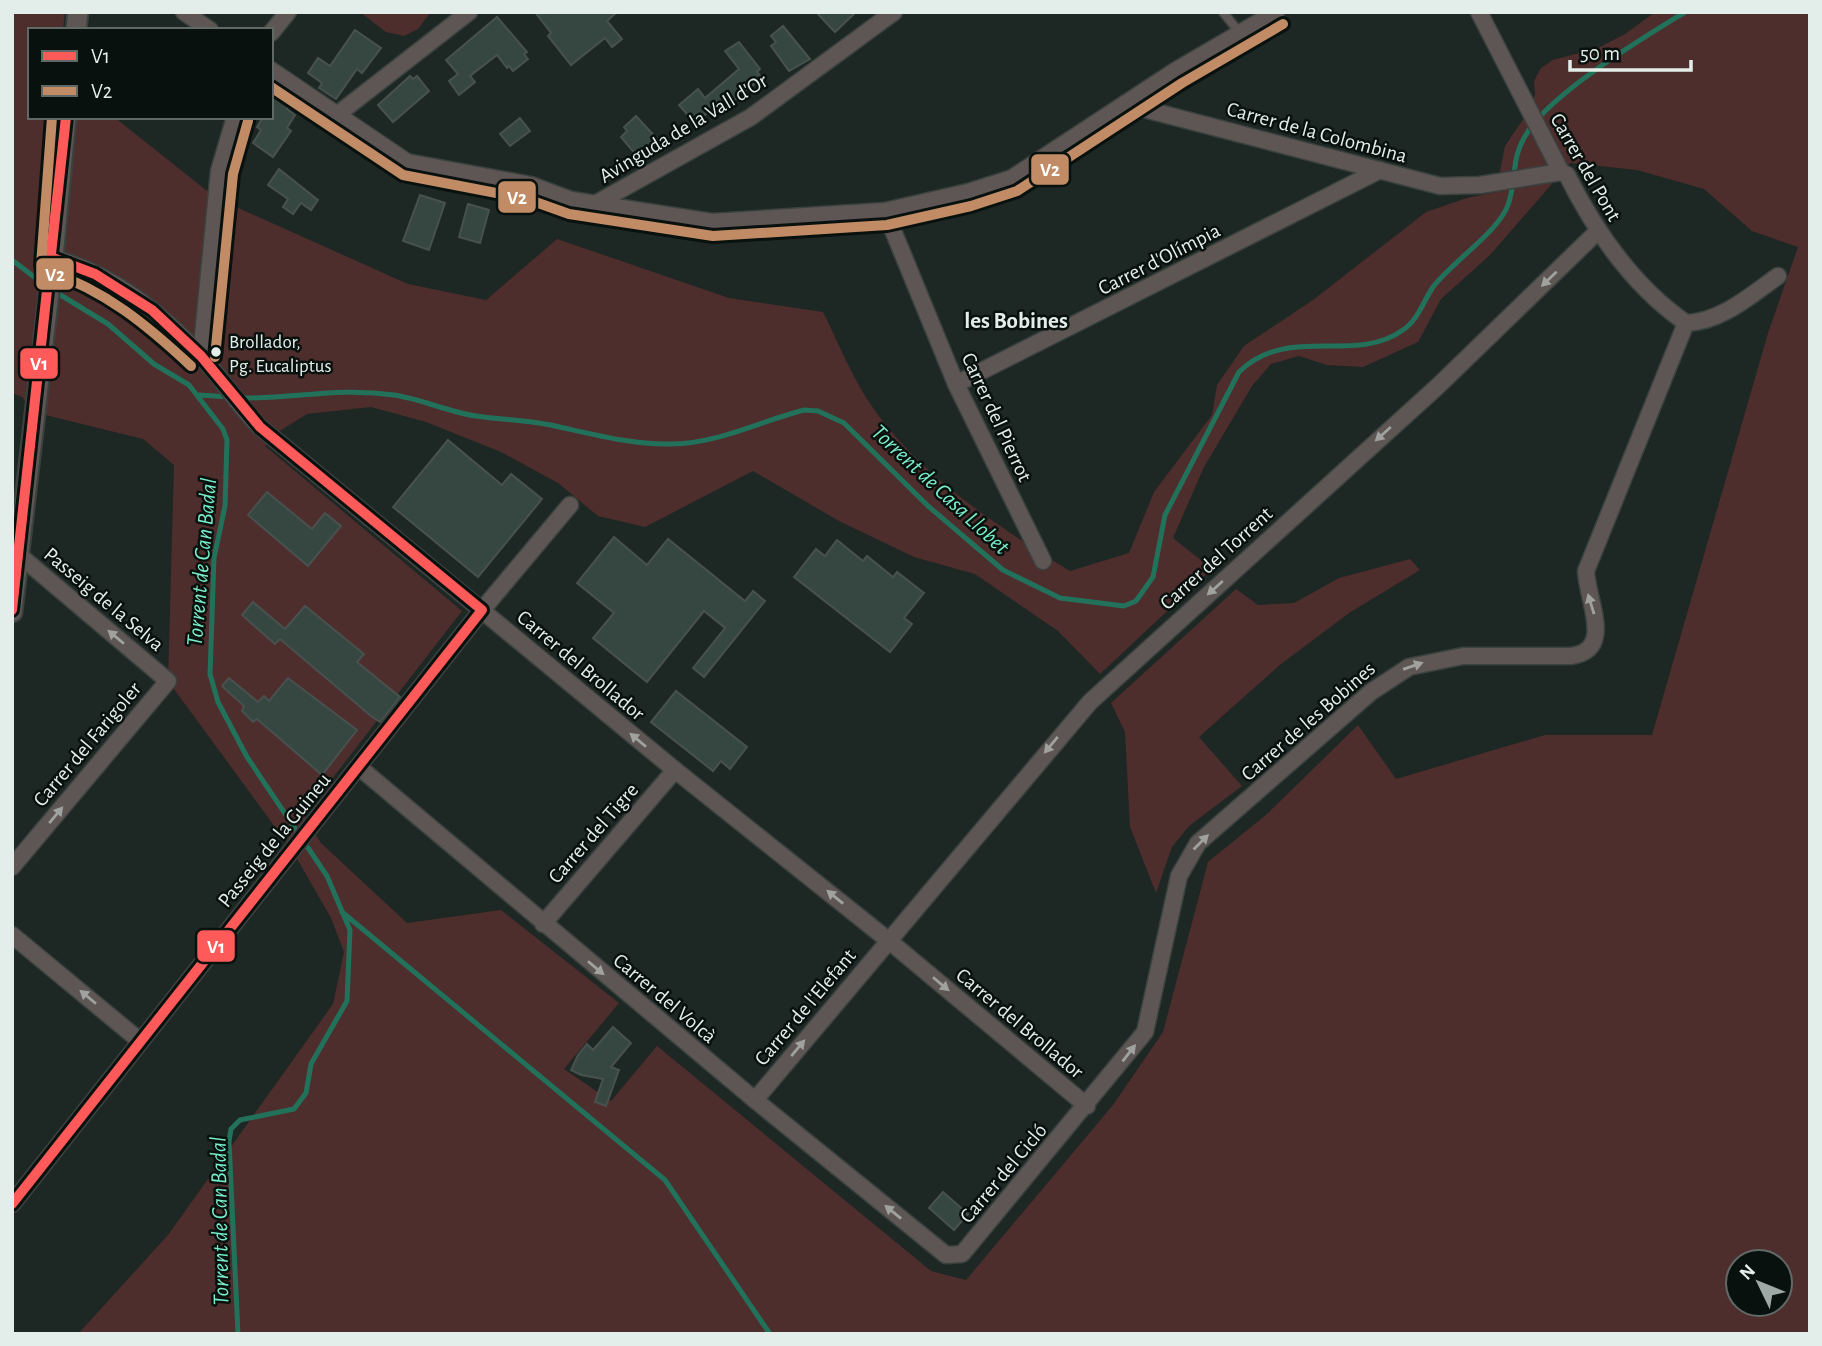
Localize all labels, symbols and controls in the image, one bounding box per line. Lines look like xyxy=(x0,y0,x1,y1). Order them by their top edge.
legend xyxy=(28,28,273,119)
scale bar xyxy=(1570,28,1691,72)
text: 50 m xyxy=(1580,43,1620,64)
text: V1 xyxy=(91,46,110,67)
street label: Avinguda de la Vall d'Or xyxy=(595,70,771,187)
text: V2 xyxy=(91,81,112,102)
street label: Carrer de la Colombina xyxy=(1225,98,1410,167)
street label: Carrer del Pont xyxy=(1546,110,1625,225)
line badge: V2 xyxy=(1030,153,1070,186)
text: V2 xyxy=(1040,161,1060,180)
line badge: V2 xyxy=(497,180,537,214)
text: V2 xyxy=(507,189,527,208)
street label: Carrer d'Olímpia xyxy=(1095,220,1224,299)
line badge: V2 xyxy=(35,257,75,291)
text: V2 xyxy=(45,266,65,285)
one-way arrow xyxy=(1541,271,1558,287)
district label: les Bobines xyxy=(964,310,1068,333)
place label: Brollador, Pg. Eucaliptus xyxy=(229,333,332,376)
marker: Brollador, Pg. Eucaliptus xyxy=(209,345,223,359)
line badge: V1 xyxy=(19,347,59,380)
street label: Carrer del Pierrot xyxy=(958,350,1036,485)
text: V1 xyxy=(30,355,48,374)
water label: Torrent de Casa Llobet xyxy=(867,421,1014,560)
one-way arrow xyxy=(1375,426,1392,442)
water label: Torrent de Can Badal xyxy=(184,477,221,647)
street label: Carrer del Torrent xyxy=(1156,503,1277,614)
street label: Passeig de la Selva xyxy=(40,543,168,656)
one-way arrow xyxy=(1207,579,1224,595)
one-way arrow xyxy=(1586,594,1596,615)
street label: Carrer del Brollador xyxy=(513,606,649,725)
one-way arrow xyxy=(107,629,125,645)
street label: Carrer de les Bobines xyxy=(1237,658,1379,785)
one-way arrow xyxy=(1403,661,1424,672)
street label: Carrer del Farigoler xyxy=(29,678,145,810)
one-way arrow xyxy=(630,732,648,747)
one-way arrow xyxy=(1044,737,1059,754)
street label: Passeig de la Guineu xyxy=(214,769,335,911)
street label: Carrer del Tigre xyxy=(544,779,642,887)
one-way arrow xyxy=(48,806,63,823)
one-way arrow xyxy=(1193,834,1209,851)
one-way arrow xyxy=(826,890,844,905)
line badge: V1 xyxy=(196,929,236,963)
text: V1 xyxy=(207,938,225,957)
street label: Carrer de l'Elefant xyxy=(751,945,860,1070)
street label: Carrer del Volcà xyxy=(609,949,720,1047)
one-way arrow xyxy=(586,960,604,975)
street label: Carrer del Brollador xyxy=(952,964,1088,1083)
one-way arrow xyxy=(932,976,949,991)
one-way arrow xyxy=(79,990,96,1005)
one-way arrow xyxy=(790,1039,805,1056)
one-way arrow xyxy=(1121,1044,1136,1062)
street label: Carrer del Cicló xyxy=(956,1120,1051,1227)
water label: Torrent de Can Badal xyxy=(208,1136,233,1306)
one-way arrow xyxy=(885,1205,903,1220)
north arrow xyxy=(1724,1248,1794,1318)
text: N xyxy=(1736,1261,1759,1284)

